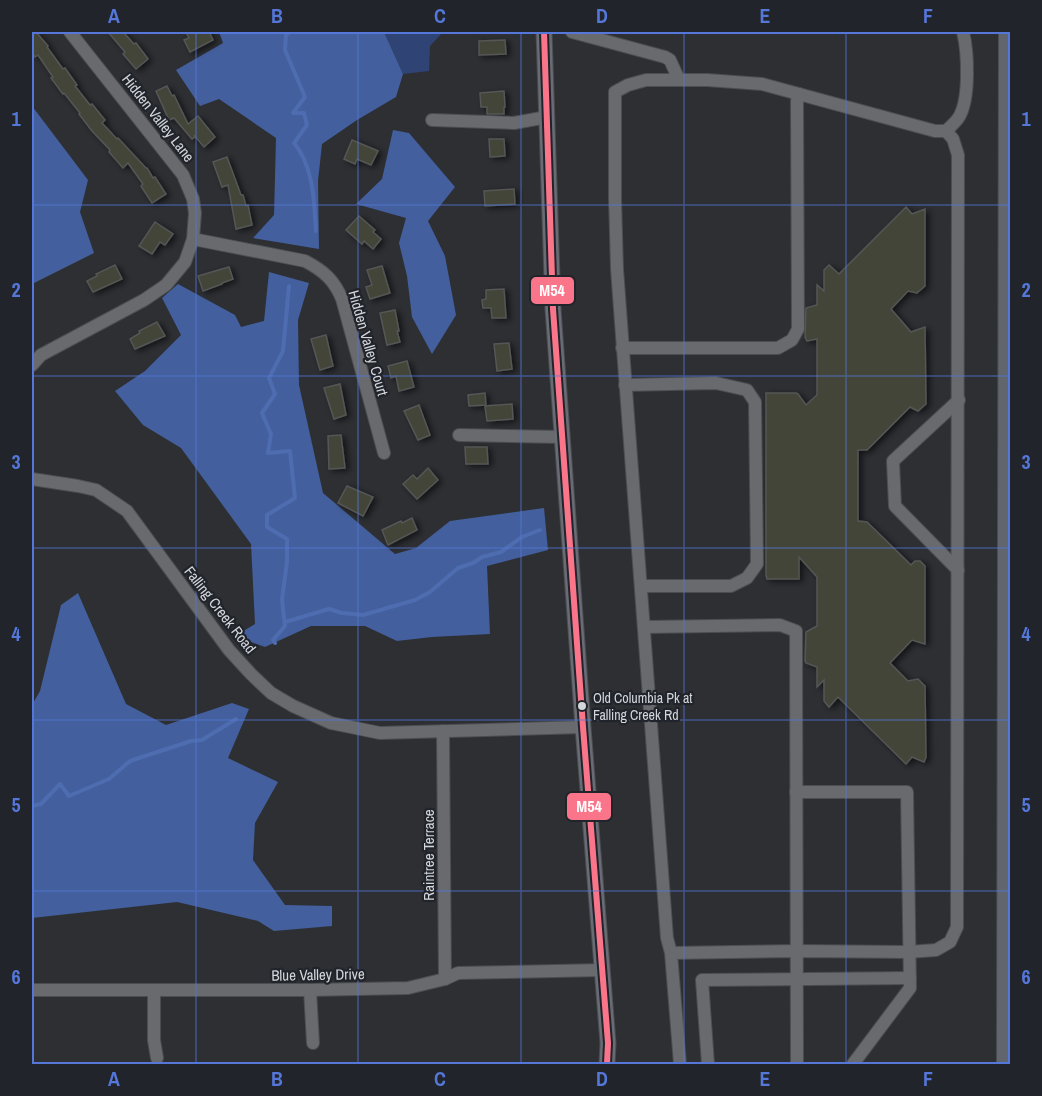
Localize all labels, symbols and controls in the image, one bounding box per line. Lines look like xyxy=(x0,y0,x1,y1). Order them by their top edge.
text: A xyxy=(108,2,120,29)
text: B xyxy=(271,2,283,29)
text: C xyxy=(434,2,446,29)
text: D xyxy=(596,2,608,29)
text: E xyxy=(760,2,771,29)
text: F xyxy=(923,2,933,29)
street label: Hidden Valley Lane xyxy=(117,69,200,166)
text: 1 xyxy=(11,105,21,132)
text: 1 xyxy=(1021,105,1031,132)
text: 2 xyxy=(11,276,21,303)
line badge: M54 xyxy=(530,276,575,305)
text: 2 xyxy=(1021,276,1031,303)
text: M54 xyxy=(539,279,565,301)
street label: Hidden Valley Court xyxy=(343,287,394,399)
text: 3 xyxy=(11,448,21,475)
text: 3 xyxy=(1021,448,1031,475)
street label: Falling Creek Road xyxy=(180,562,261,658)
text: 4 xyxy=(11,620,21,647)
text: 4 xyxy=(1021,620,1031,647)
place label: Old Columbia Pk at Falling Creek Rd xyxy=(593,689,693,724)
marker: Old Columbia Pk at Falling Creek Rd xyxy=(576,700,588,712)
text: 5 xyxy=(11,791,21,818)
text: 5 xyxy=(1021,791,1031,818)
line badge: M54 xyxy=(566,792,612,821)
text: M54 xyxy=(576,795,602,817)
street label: Raintree Terrace xyxy=(418,809,439,901)
text: 6 xyxy=(11,963,21,990)
street label: Blue Valley Drive xyxy=(271,963,365,986)
text: 6 xyxy=(1021,963,1031,990)
text: A xyxy=(108,1065,120,1092)
text: B xyxy=(271,1065,283,1092)
text: C xyxy=(434,1065,446,1092)
text: D xyxy=(596,1065,608,1092)
text: E xyxy=(760,1065,771,1092)
text: F xyxy=(923,1065,933,1092)

